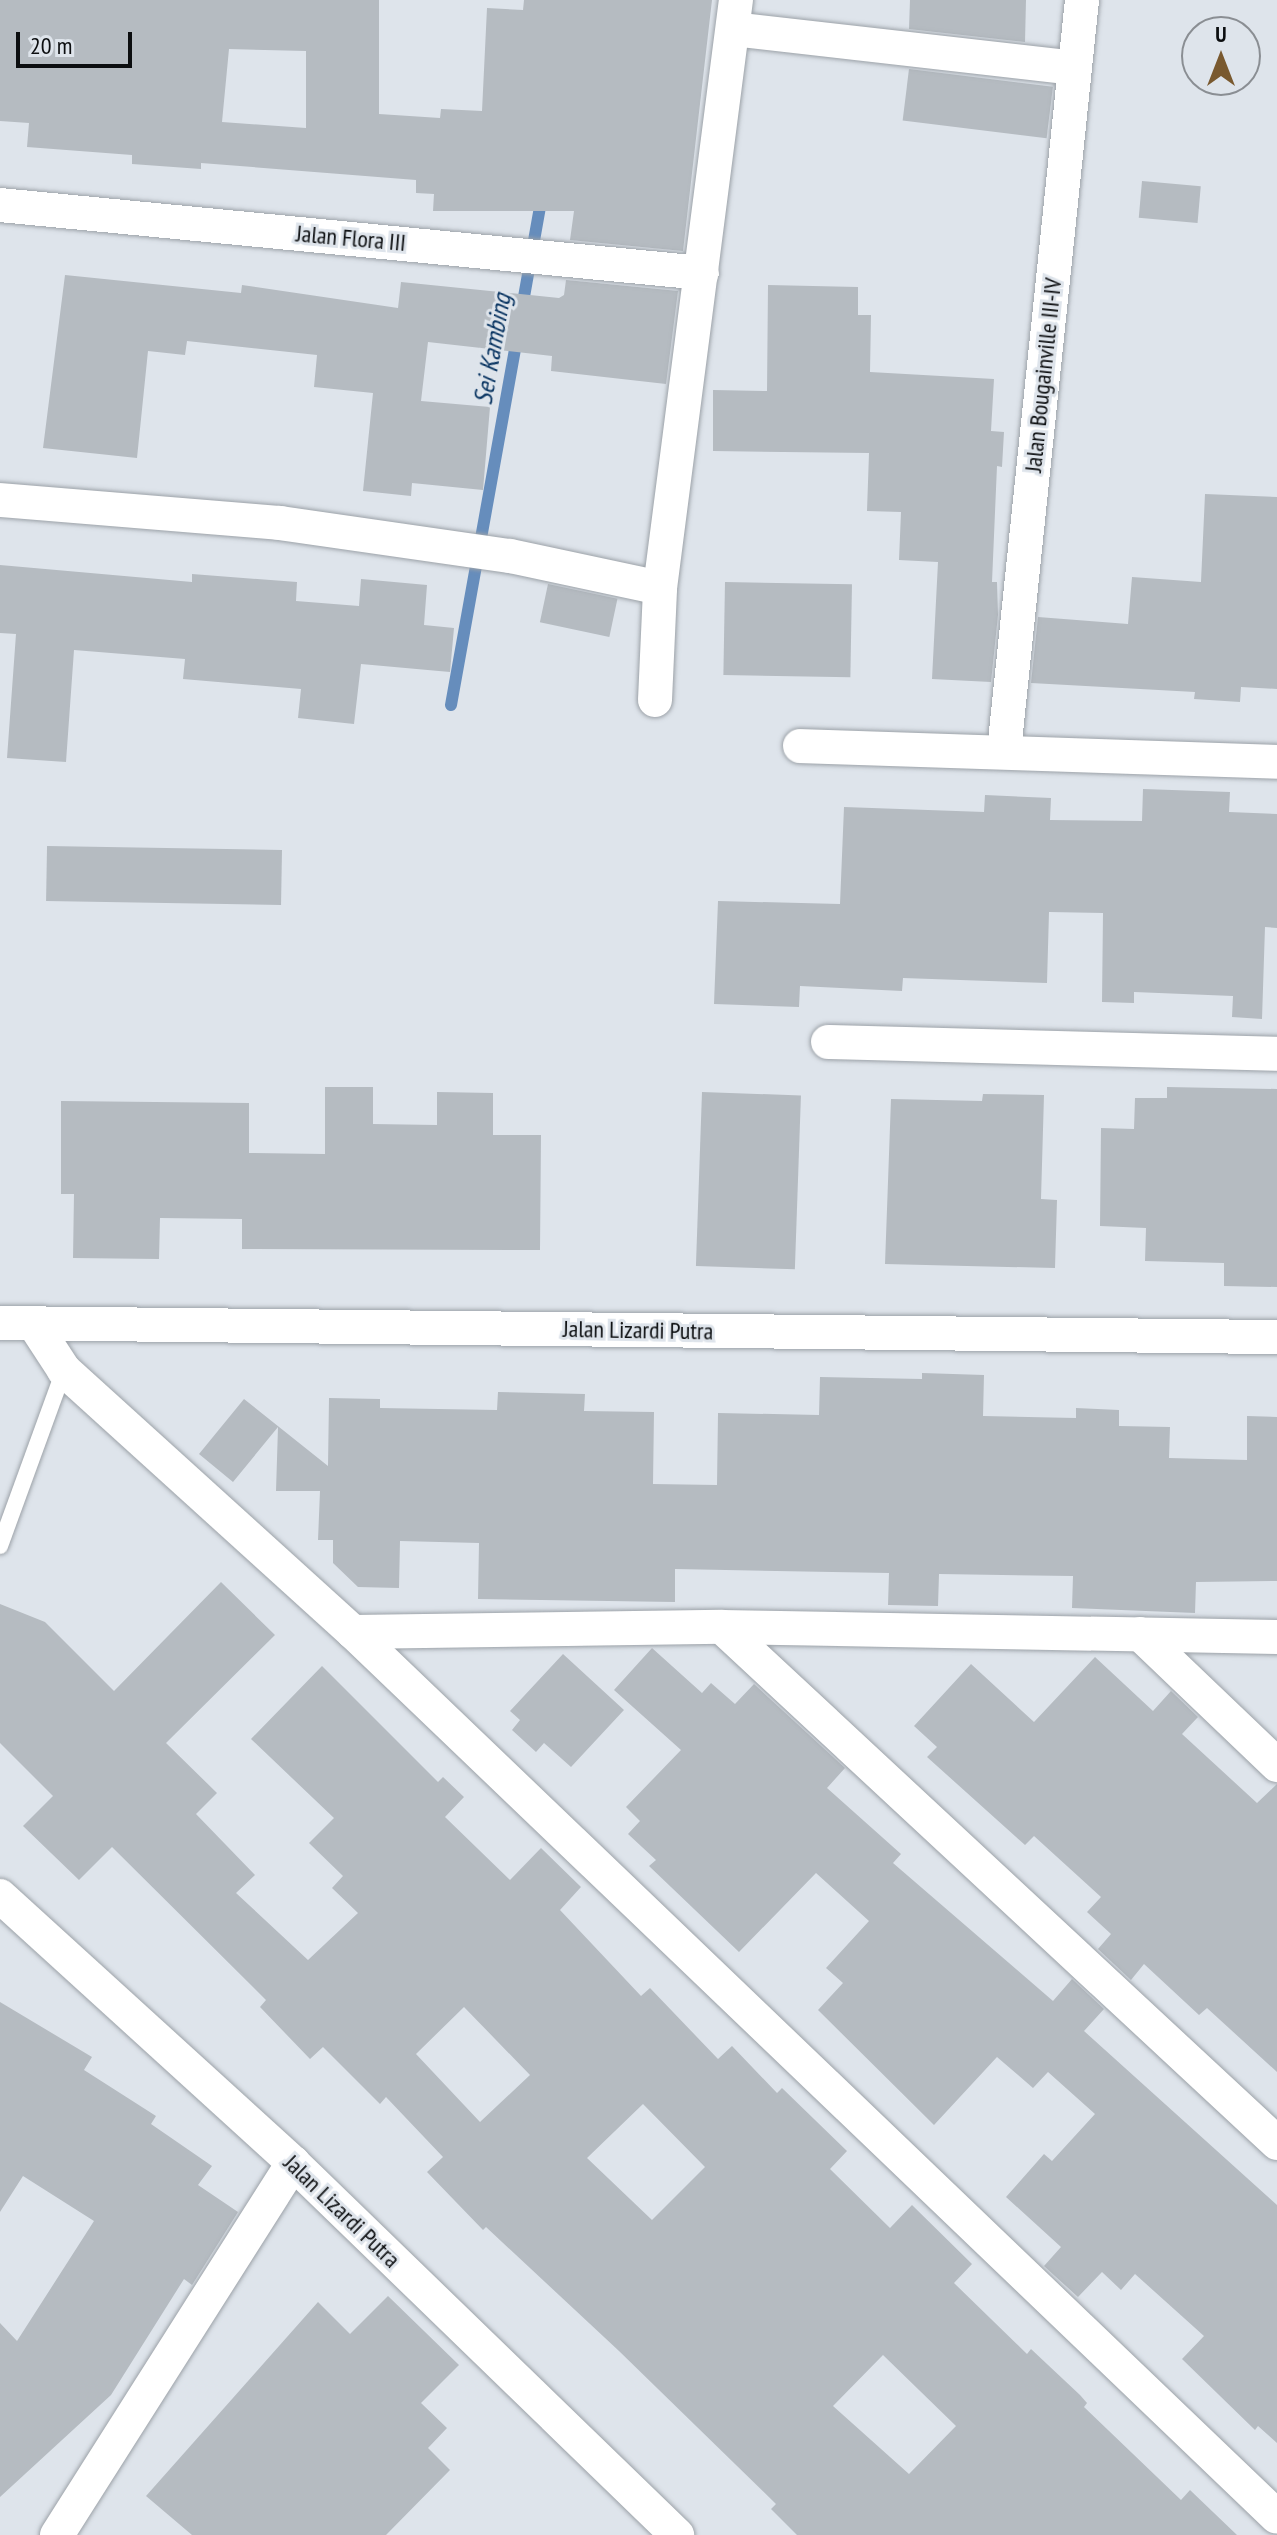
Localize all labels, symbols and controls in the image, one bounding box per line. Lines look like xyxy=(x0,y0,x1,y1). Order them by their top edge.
scale bar xyxy=(20,16,136,66)
north arrow xyxy=(1181,16,1261,96)
text: U xyxy=(1215,20,1227,48)
text: 20 m xyxy=(30,30,72,61)
street label: Jalan Flora III xyxy=(295,219,407,257)
street label: Jalan Bougainville III-IV xyxy=(1018,276,1068,474)
water label: Sei Kambing xyxy=(467,291,517,407)
street label: Jalan Lizardi Putra xyxy=(563,1314,713,1346)
street label: Jalan Lizardi Putra xyxy=(278,2148,406,2274)

